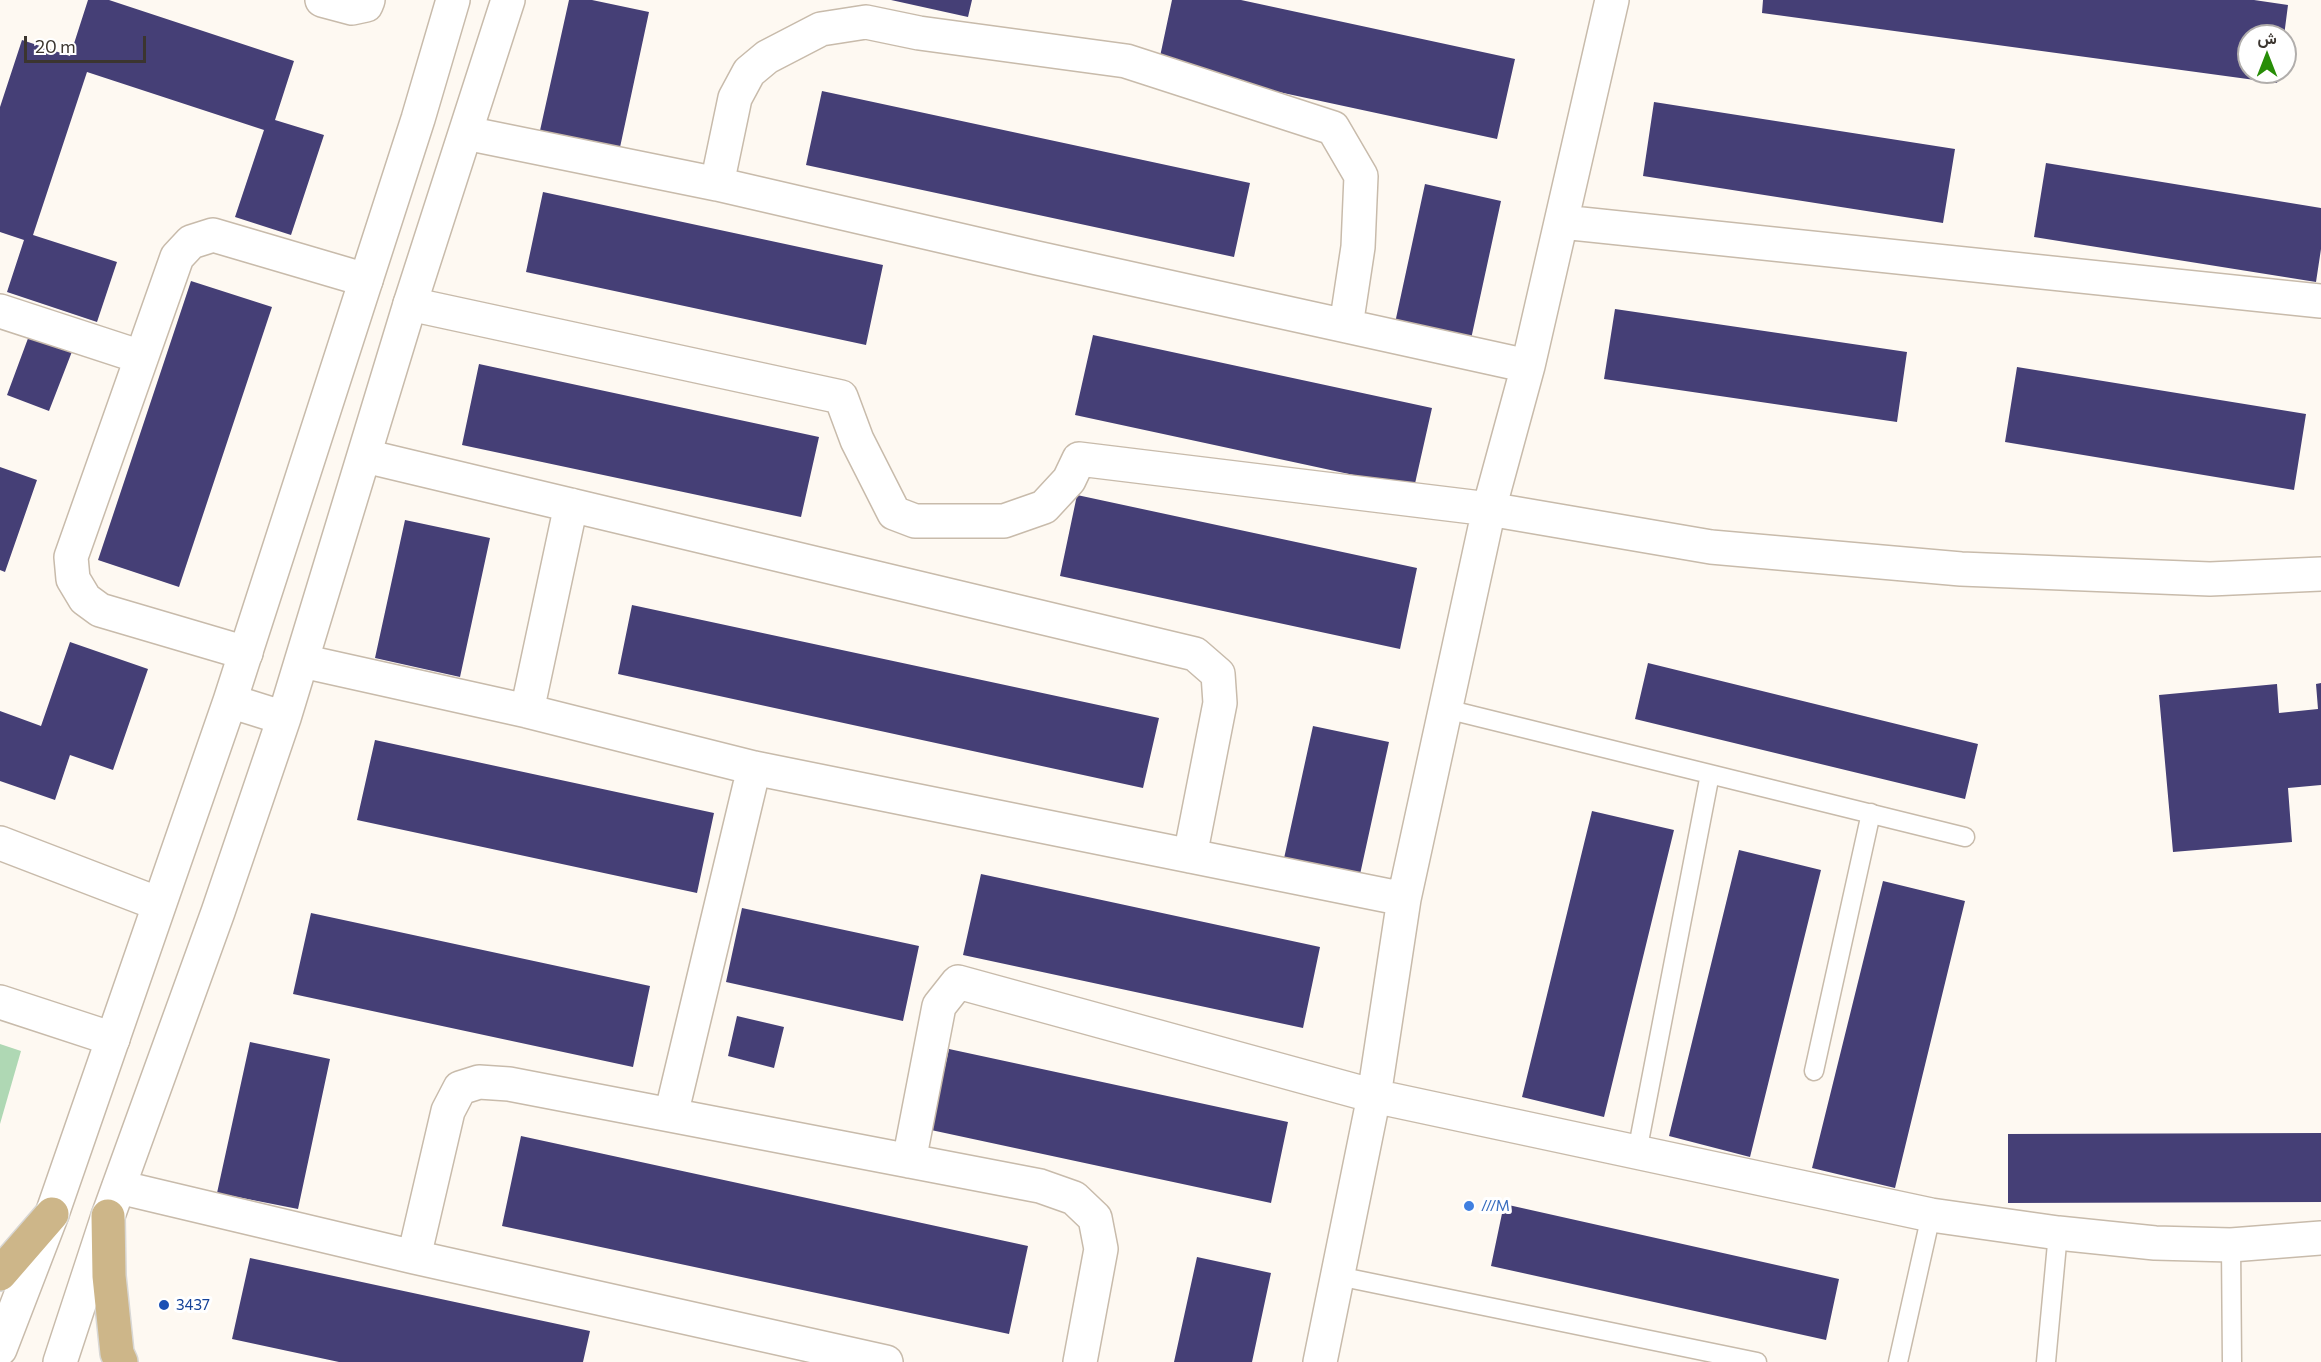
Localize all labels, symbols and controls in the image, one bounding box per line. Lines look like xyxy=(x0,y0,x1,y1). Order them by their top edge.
scale bar xyxy=(27,24,148,62)
north arrow xyxy=(2237,24,2297,84)
text: ش xyxy=(2257,28,2277,47)
text: 20 m xyxy=(35,35,76,57)
place label: ///M xyxy=(1481,1197,1510,1215)
marker: ///M xyxy=(1462,1199,1476,1213)
place label: 3437 xyxy=(176,1296,210,1314)
marker: 3437 xyxy=(157,1298,171,1312)

